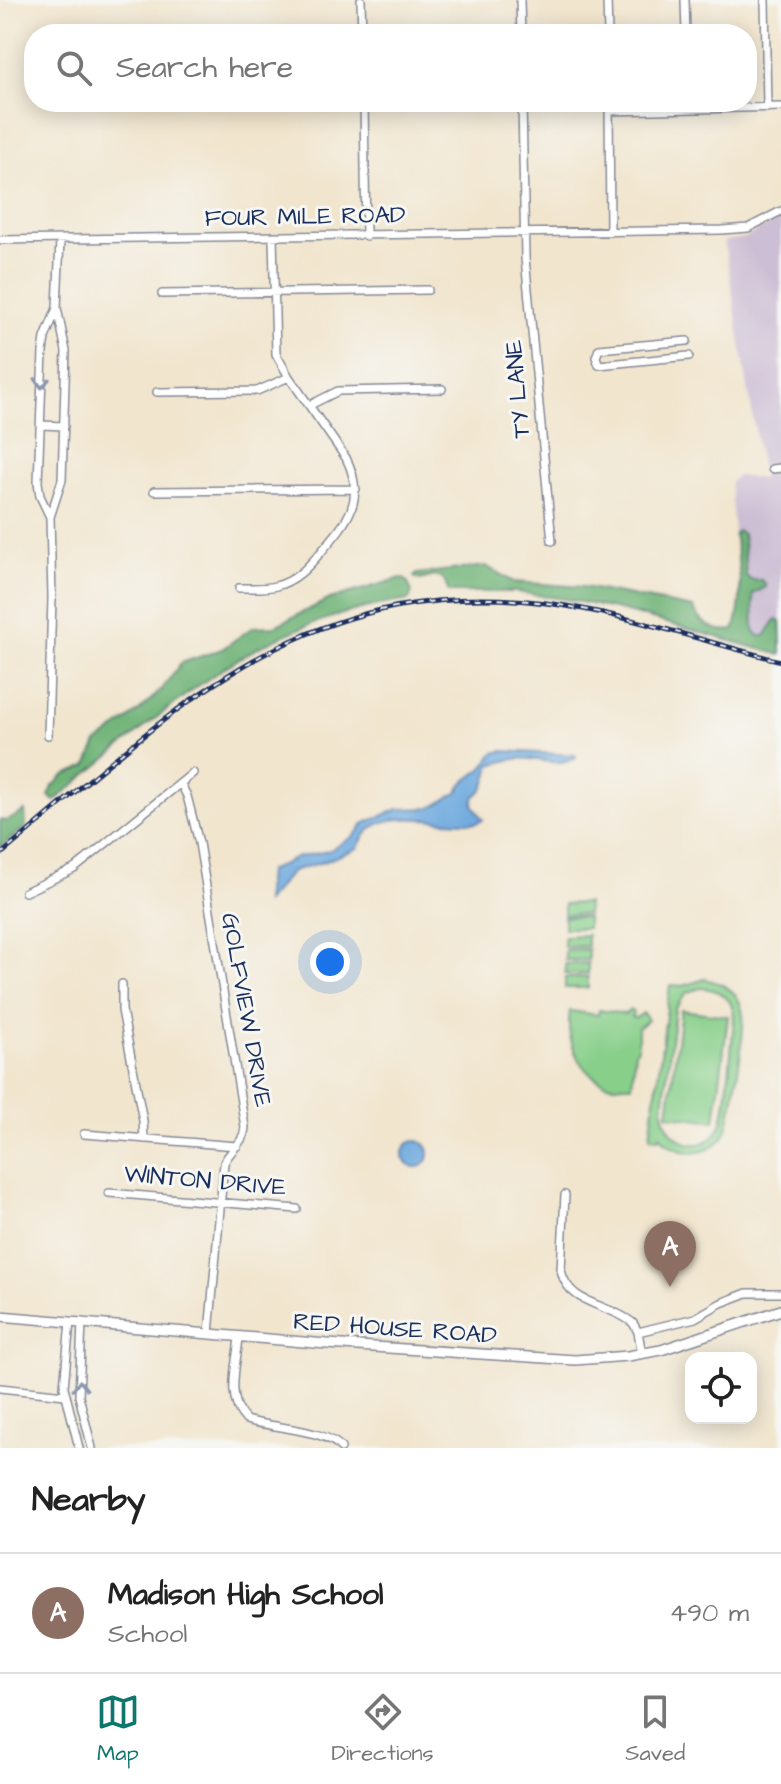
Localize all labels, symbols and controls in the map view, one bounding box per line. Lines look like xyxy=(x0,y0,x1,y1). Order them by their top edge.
search box xyxy=(24,24,757,112)
icon: search xyxy=(52,46,96,90)
text: Search here xyxy=(116,47,293,89)
street label: FOUR MILE ROAD xyxy=(204,198,406,236)
street label: TY LANE xyxy=(497,338,539,440)
one-way arrow xyxy=(34,377,51,390)
street label: GOLFVIEW DRIVE xyxy=(212,910,280,1110)
your location xyxy=(310,942,350,982)
street label: WINTON DRIVE xyxy=(123,1157,287,1205)
pin: A xyxy=(644,1221,696,1287)
street label: RED HOUSE ROAD xyxy=(292,1305,498,1353)
map controls xyxy=(685,1352,757,1424)
button: locate xyxy=(685,1352,757,1424)
one-way arrow xyxy=(71,1379,88,1392)
text: Nearby xyxy=(32,1476,146,1524)
text: Madison High School xyxy=(108,1574,384,1616)
text: A xyxy=(50,1595,66,1631)
text: 490 m xyxy=(669,1595,749,1631)
text: School xyxy=(108,1616,187,1652)
tab: Map xyxy=(96,1690,140,1769)
tab: Directions xyxy=(331,1690,434,1769)
tab: Saved xyxy=(625,1690,685,1769)

